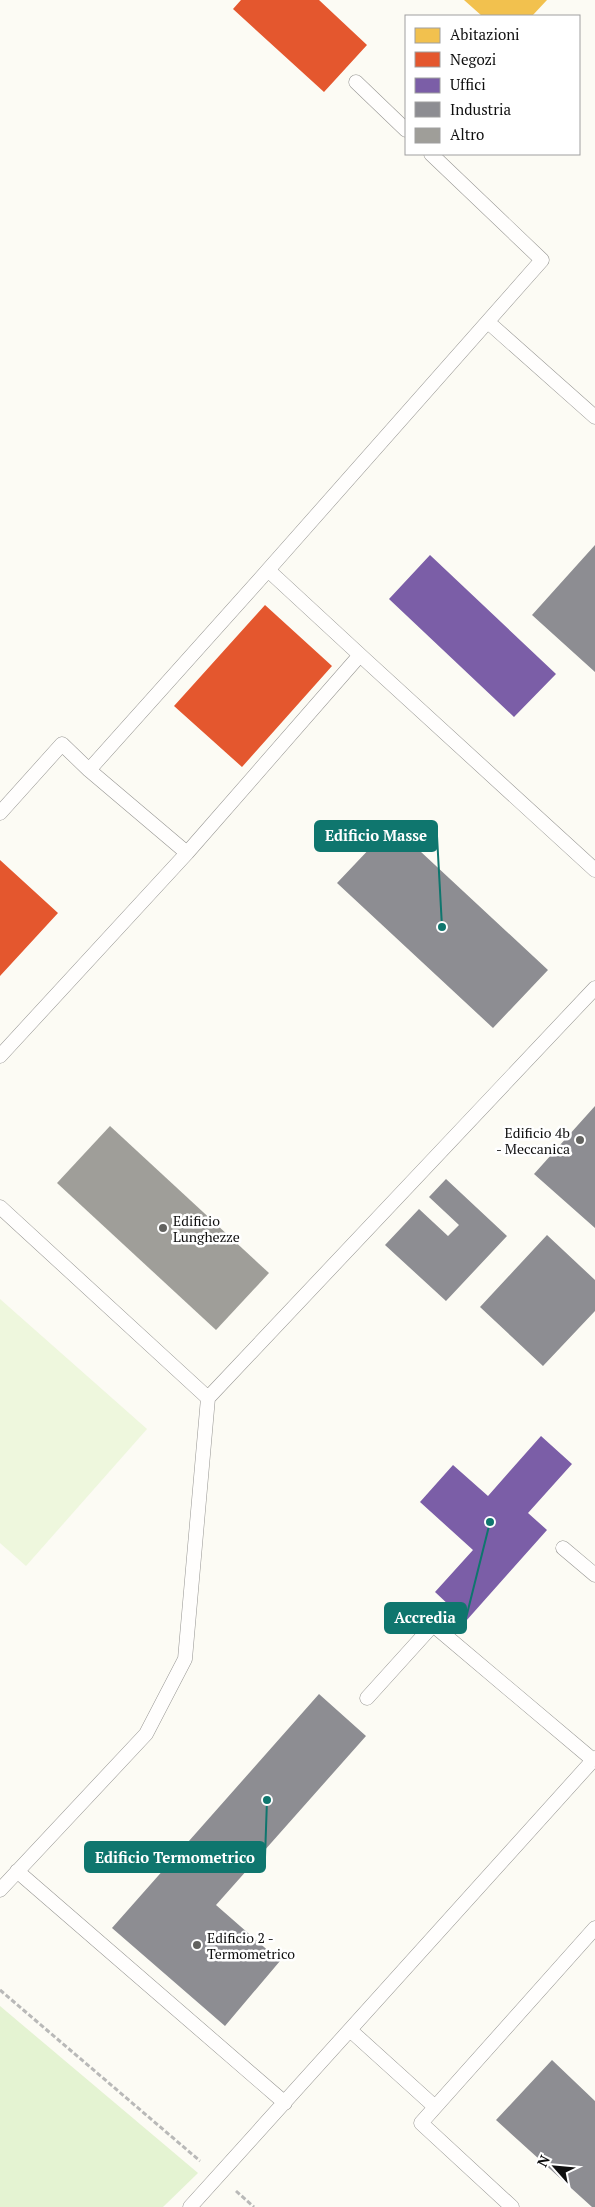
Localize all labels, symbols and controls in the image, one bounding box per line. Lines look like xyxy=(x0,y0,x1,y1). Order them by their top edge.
legend xyxy=(405,15,580,155)
text: Abitazioni xyxy=(450,24,520,44)
text: Negozi xyxy=(450,49,496,69)
text: Uffici xyxy=(450,74,486,94)
text: Industria xyxy=(450,99,511,119)
text: Altro xyxy=(450,124,484,144)
callout: Edificio Masse xyxy=(315,821,437,851)
text: Edificio Masse xyxy=(325,825,427,845)
place label: Edificio 4b - Meccanica xyxy=(496,1123,570,1158)
marker: Edificio 4b - Meccanica xyxy=(574,1134,586,1146)
place label: Edificio Lunghezze xyxy=(173,1211,240,1246)
marker: Edificio Lunghezze xyxy=(157,1222,169,1234)
callout: Accredia xyxy=(385,1603,466,1633)
text: Accredia xyxy=(394,1607,456,1627)
callout: Edificio Termometrico xyxy=(85,1842,265,1872)
text: Edificio Termometrico xyxy=(95,1847,255,1867)
place label: Edificio 2 - Termometrico xyxy=(207,1928,295,1963)
marker: Edificio 2 - Termometrico xyxy=(191,1939,203,1951)
north arrow xyxy=(530,2142,580,2192)
text: N xyxy=(532,2151,554,2170)

